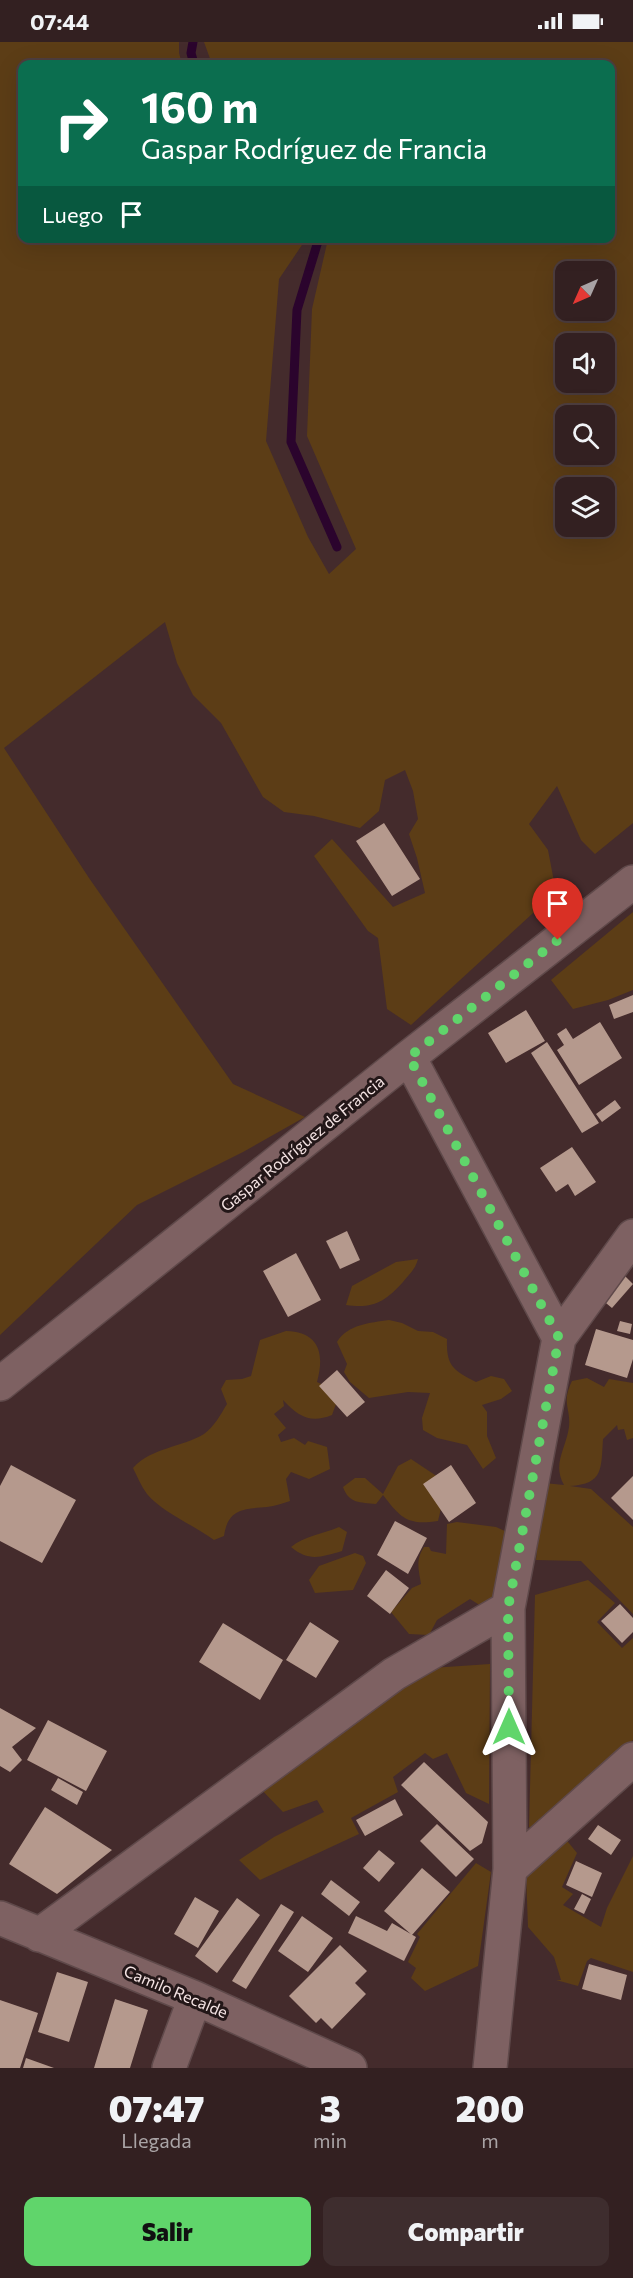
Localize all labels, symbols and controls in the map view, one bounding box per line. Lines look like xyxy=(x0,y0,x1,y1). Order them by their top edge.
text: 07:44 xyxy=(30,8,89,35)
text: 160 m xyxy=(141,80,259,132)
icon: right xyxy=(42,84,120,162)
text: Gaspar Rodríguez de Francia xyxy=(141,132,487,165)
icon: arrive xyxy=(115,198,148,231)
text: Luego xyxy=(42,201,103,228)
north arrow xyxy=(555,261,615,321)
map controls xyxy=(555,261,615,537)
button: sound xyxy=(555,333,615,393)
button: search xyxy=(555,405,615,465)
button: layers xyxy=(555,477,615,537)
pin xyxy=(532,878,583,940)
icon: arrive xyxy=(541,887,574,920)
street label: Gaspar Rodríguez de Francia xyxy=(216,1071,388,1215)
position arrow xyxy=(477,1695,541,1759)
street label: Camilo Recalde xyxy=(121,1961,231,2021)
text: 07:47 xyxy=(109,2085,204,2129)
text: 3 xyxy=(319,2085,341,2129)
text: 200 xyxy=(456,2085,524,2129)
text: Llegada xyxy=(121,2128,192,2152)
text: min xyxy=(313,2128,347,2152)
text: m xyxy=(481,2128,499,2152)
button: Salir xyxy=(24,2197,311,2266)
button: Compartir xyxy=(323,2197,609,2266)

